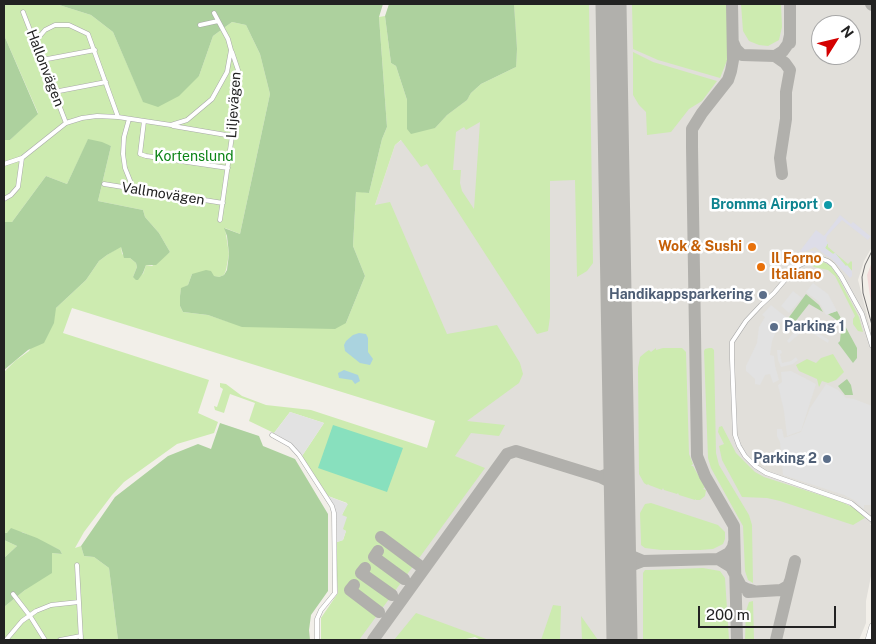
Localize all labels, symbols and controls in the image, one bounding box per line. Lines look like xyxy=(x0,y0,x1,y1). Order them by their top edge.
north arrow xyxy=(811,15,861,65)
text: N xyxy=(838,23,857,41)
street label: Hallonvägen xyxy=(23,27,67,109)
street label: Liljevägen xyxy=(223,71,245,139)
park label: Kortenslund xyxy=(154,149,234,165)
street label: Vallmovägen xyxy=(120,179,206,209)
place label: Bromma Airport xyxy=(711,197,818,213)
marker: Bromma Airport xyxy=(822,199,834,211)
place label: Wok & Sushi xyxy=(658,239,742,255)
marker: Wok & Sushi xyxy=(746,241,758,253)
place label: Il Forno Italiano xyxy=(771,251,822,284)
marker: Il Forno Italiano xyxy=(755,261,767,273)
place label: Handikappsparkering xyxy=(609,287,753,303)
marker: Handikappsparkering xyxy=(757,289,769,301)
place label: Parking 1 xyxy=(784,319,845,335)
marker: Parking 1 xyxy=(768,321,780,333)
place label: Parking 2 xyxy=(753,451,817,467)
marker: Parking 2 xyxy=(821,453,833,465)
scale bar xyxy=(701,596,838,628)
text: 200 m xyxy=(706,606,750,623)

